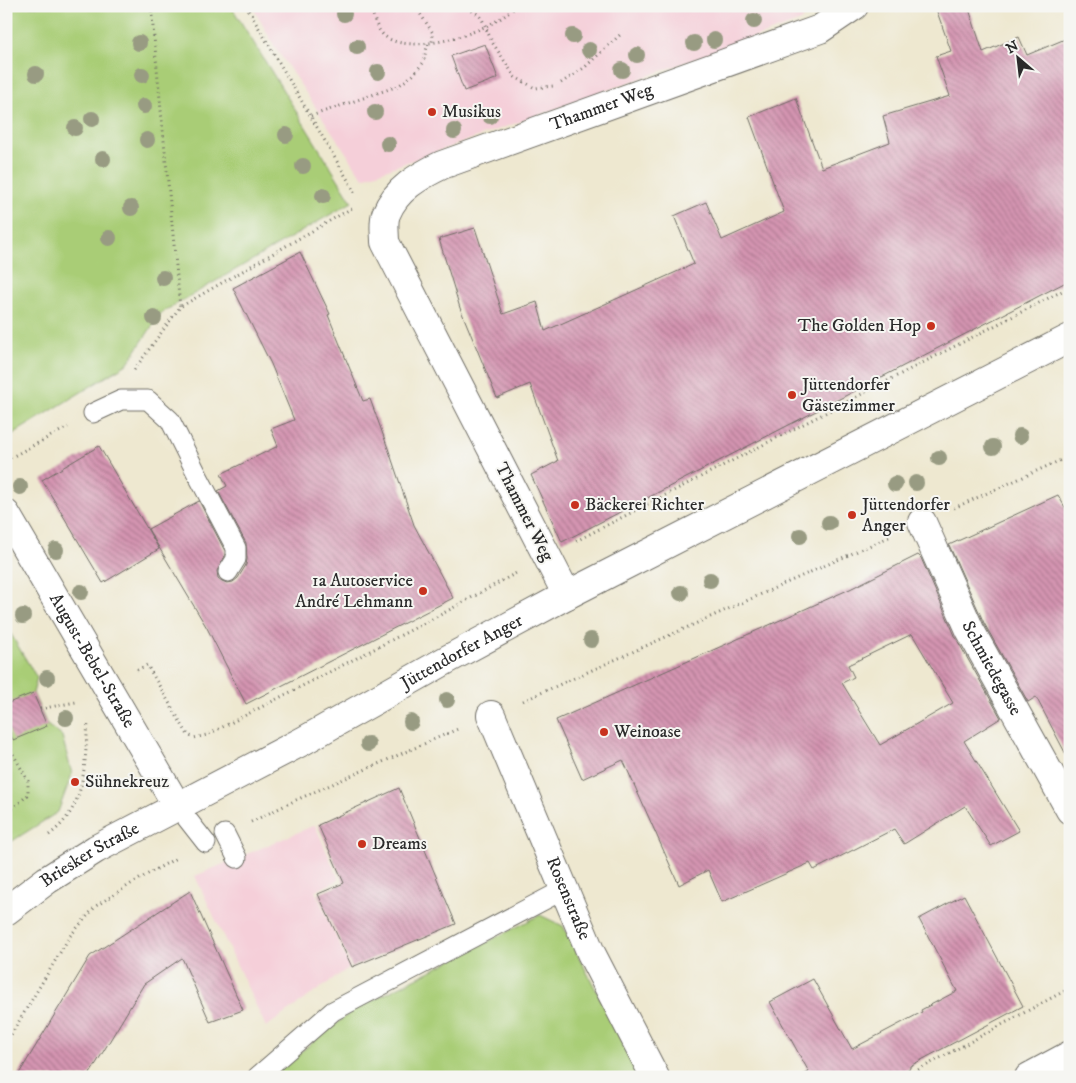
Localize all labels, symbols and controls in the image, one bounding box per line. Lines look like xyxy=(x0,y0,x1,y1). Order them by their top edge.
north arrow xyxy=(994,32,1044,82)
text: N xyxy=(1003,37,1022,58)
street label: Thammer Weg xyxy=(547,79,656,136)
place label: Musikus xyxy=(442,101,501,123)
marker: Musikus xyxy=(426,106,438,118)
place label: The Golden Hop xyxy=(798,315,921,337)
marker: The Golden Hop xyxy=(925,320,937,332)
place label: Jüttendorfer Gästezimmer xyxy=(800,374,895,417)
marker: Jüttendorfer Gästezimmer xyxy=(786,389,798,401)
street label: Thammer Weg xyxy=(490,459,558,565)
place label: Bäckerei Richter xyxy=(585,494,705,516)
place label: Jüttendorfer Anger xyxy=(860,494,950,537)
marker: Bäckerei Richter xyxy=(569,499,581,511)
marker: Jüttendorfer Anger xyxy=(846,509,858,521)
place label: 1a Autoservice André Lehmann xyxy=(295,570,414,613)
marker: 1a Autoservice André Lehmann xyxy=(417,585,429,597)
street label: August-Bebel-Straße xyxy=(44,590,140,732)
street label: Jüttendorfer Anger xyxy=(395,610,527,695)
street label: Schmiedegasse xyxy=(956,618,1026,719)
place label: Weinoase xyxy=(613,721,681,743)
marker: Weinoase xyxy=(598,726,610,738)
place label: Sühnekreuz xyxy=(85,771,169,793)
marker: Sühnekreuz xyxy=(69,776,81,788)
street label: Briesker Straße xyxy=(36,817,143,892)
place label: Dreams xyxy=(372,833,427,855)
marker: Dreams xyxy=(356,838,368,850)
street label: Rosenstraße xyxy=(541,854,595,943)

